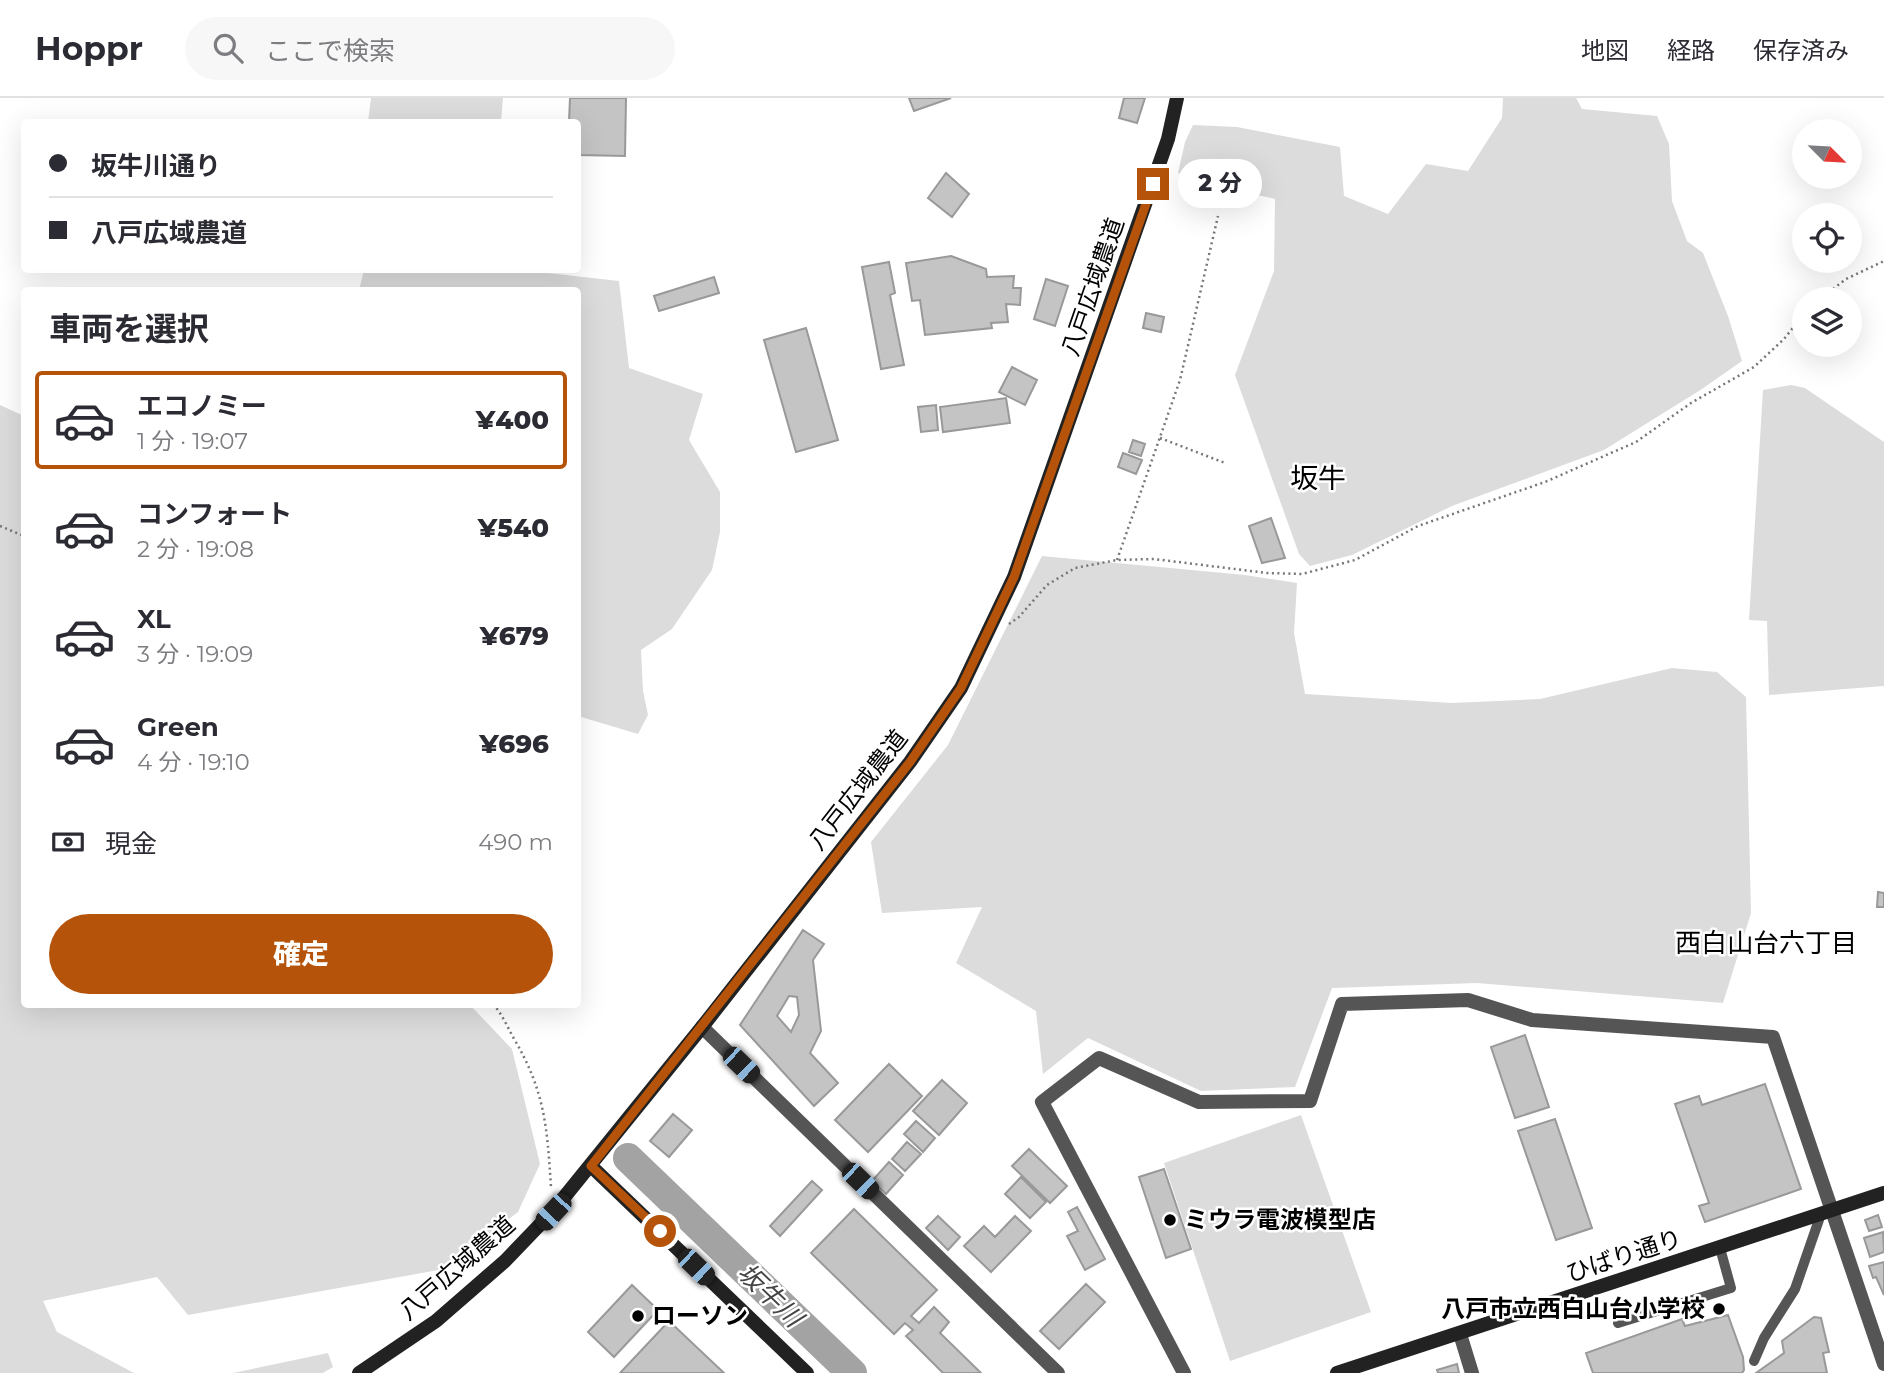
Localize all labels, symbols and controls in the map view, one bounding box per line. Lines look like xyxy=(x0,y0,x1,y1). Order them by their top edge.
search box xyxy=(185,17,675,80)
text: Hoppr xyxy=(35,28,143,68)
icon: search xyxy=(209,29,247,67)
text: ここで検索 xyxy=(265,35,395,67)
text: 地図 xyxy=(1581,36,1629,65)
text: 経路 xyxy=(1667,36,1715,65)
text: 保存済み xyxy=(1753,36,1849,65)
north arrow xyxy=(1792,119,1862,189)
map controls xyxy=(1792,119,1862,357)
text: 坂牛川通り xyxy=(91,150,221,182)
callout: 2 分 xyxy=(1178,160,1262,208)
route end xyxy=(1137,168,1169,200)
text: 2 分 xyxy=(1198,169,1242,197)
button: locate xyxy=(1792,203,1862,273)
street label: 八戸広域農道 xyxy=(1055,214,1130,360)
text: 八戸広域農道 xyxy=(91,217,247,249)
button: layers xyxy=(1792,287,1862,357)
text: 車両を選択 xyxy=(49,309,209,348)
icon: car xyxy=(53,389,116,452)
text: エコノミー xyxy=(137,390,267,422)
text: ¥400 xyxy=(476,404,549,436)
text: 1 分 · 19:07 xyxy=(137,427,248,455)
district label: 坂牛 xyxy=(1290,461,1346,495)
icon: car xyxy=(53,497,116,560)
text: コンフォート xyxy=(137,498,292,530)
text: ¥540 xyxy=(478,512,549,544)
text: 2 分 · 19:08 xyxy=(137,535,254,563)
text: XL xyxy=(137,603,171,635)
icon: car xyxy=(53,605,116,668)
text: ¥679 xyxy=(480,620,549,652)
text: 3 分 · 19:09 xyxy=(137,640,253,668)
text: Green xyxy=(137,711,219,743)
icon: car xyxy=(53,713,116,776)
street label: 八戸広域農道 xyxy=(802,724,913,855)
text: ¥696 xyxy=(479,728,549,760)
text: 4 分 · 19:10 xyxy=(137,748,250,776)
icon: cash xyxy=(49,823,87,861)
text: 現金 xyxy=(105,828,157,860)
text: 490 m xyxy=(478,828,553,856)
button: 確定 xyxy=(49,914,553,994)
district label: 西白山台六丁目 xyxy=(1675,927,1857,959)
car xyxy=(719,1043,764,1087)
car xyxy=(838,1159,883,1203)
car xyxy=(531,1189,576,1235)
place label: ミウラ電波模型店 xyxy=(1184,1205,1376,1234)
street label: 八戸広域農道 xyxy=(393,1209,521,1326)
marker: ミウラ電波模型店 xyxy=(1162,1212,1178,1228)
route start xyxy=(644,1215,676,1247)
street label: ひばり通り xyxy=(1562,1223,1685,1288)
car xyxy=(674,1245,719,1289)
water label: 坂牛川 xyxy=(731,1256,811,1336)
place label: 八戸市立西白山台小学校 xyxy=(1441,1294,1705,1323)
place label: ローソン xyxy=(652,1301,748,1330)
marker: 八戸市立西白山台小学校 xyxy=(1711,1301,1727,1317)
marker: ローソン xyxy=(630,1308,646,1324)

